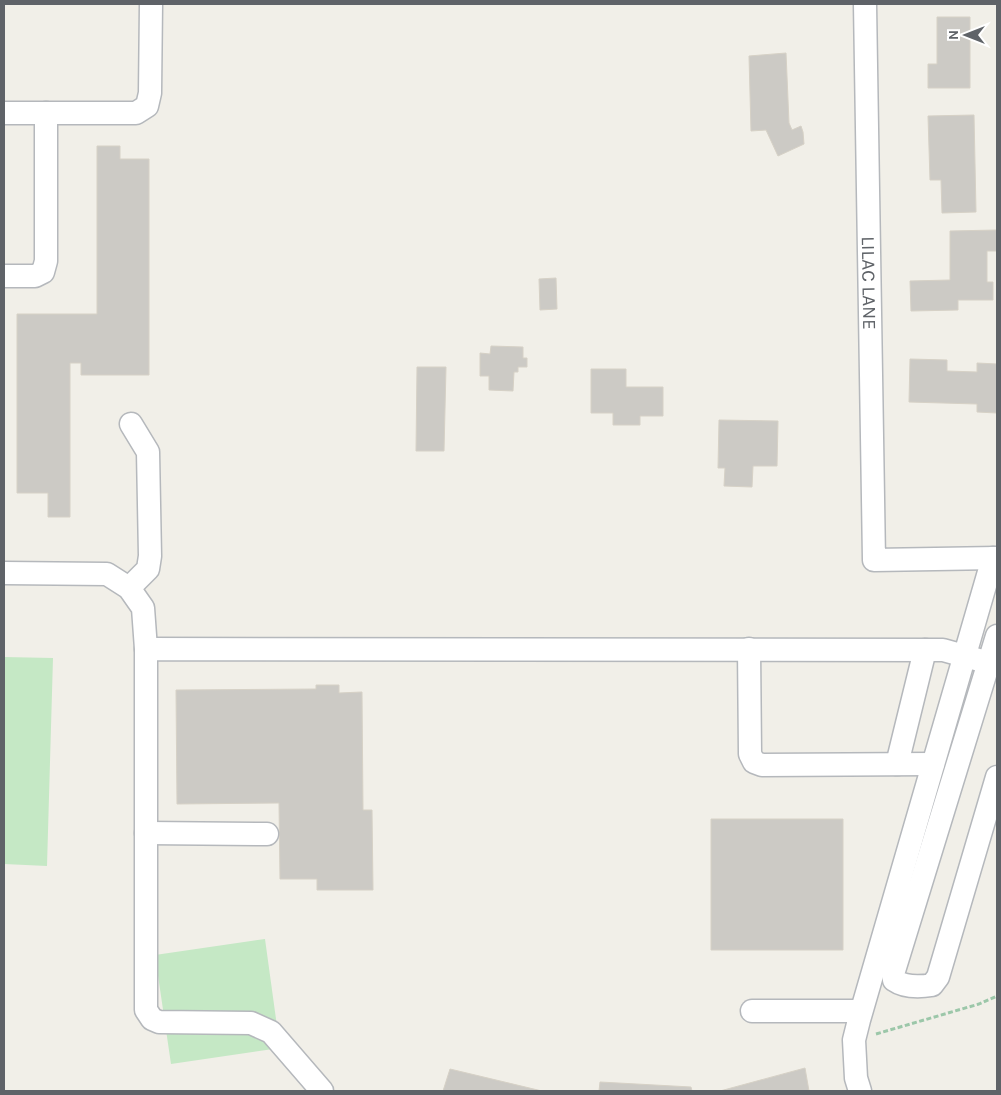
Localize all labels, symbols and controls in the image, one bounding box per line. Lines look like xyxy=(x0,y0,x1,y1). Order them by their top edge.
north arrow xyxy=(941,10,991,60)
text: N xyxy=(945,30,962,40)
street label: LILAC LANE xyxy=(857,236,880,330)

